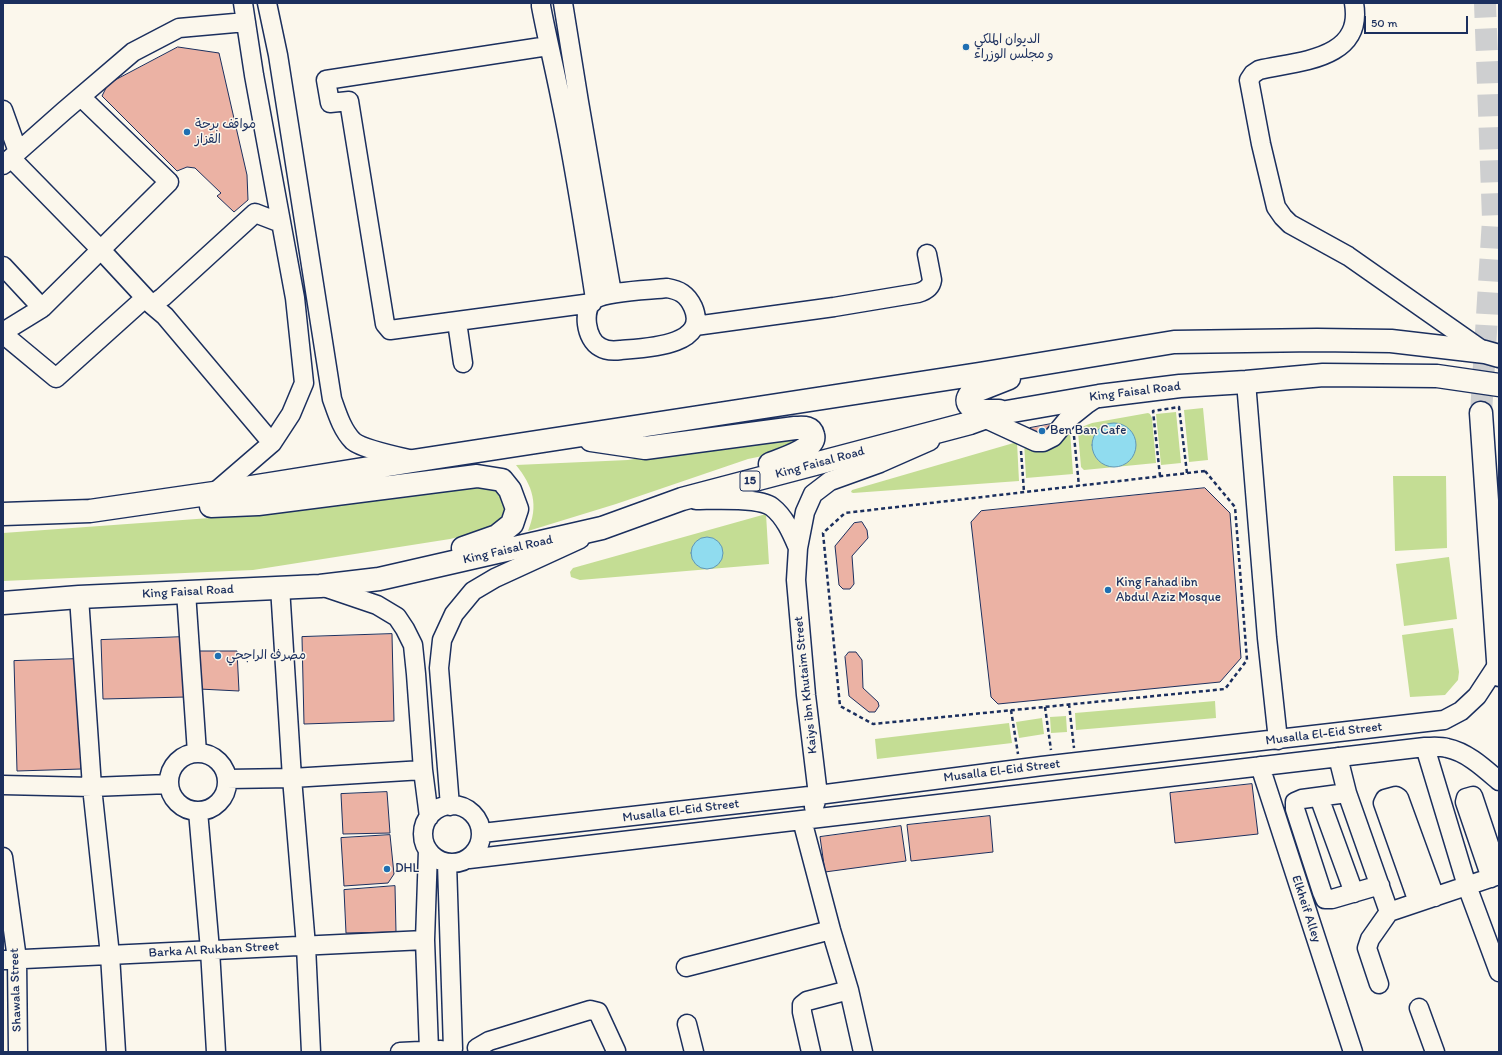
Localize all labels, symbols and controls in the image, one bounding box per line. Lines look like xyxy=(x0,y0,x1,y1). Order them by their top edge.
scale bar xyxy=(1366,8,1470,34)
text: 50 m xyxy=(1371,16,1397,30)
place label: الديوان الملكي و مجلس الوزراء xyxy=(974,32,1054,63)
marker: الديوان الملكي و مجلس الوزراء xyxy=(961,42,971,52)
place label: مواقف برحة القزاز xyxy=(195,117,256,148)
marker: مواقف برحة القزاز xyxy=(182,127,192,137)
street label: King Faisal Road xyxy=(1088,379,1182,405)
place label: Ben Ban Cafe xyxy=(1050,423,1126,439)
marker: Ben Ban Cafe xyxy=(1037,426,1047,436)
street label: King Faisal Road xyxy=(774,444,866,482)
road number: 15 xyxy=(740,471,760,491)
street label: King Faisal Road xyxy=(461,532,555,568)
place label: King Fahad ibn Abdul Aziz Mosque xyxy=(1116,575,1221,606)
street label: King Faisal Road xyxy=(142,582,234,602)
marker: King Fahad ibn Abdul Aziz Mosque xyxy=(1103,585,1113,595)
street label: Kaiys ibn Khutaim Street xyxy=(791,615,821,755)
place label: مصرف الراجحي xyxy=(226,648,306,664)
marker: مصرف الراجحي xyxy=(213,651,223,661)
street label: Musalla El-Eid Street xyxy=(1265,719,1383,749)
street label: Musalla El-Eid Street xyxy=(943,756,1061,786)
street label: Musalla El-Eid Street xyxy=(622,796,740,826)
place label: DHL xyxy=(395,861,419,877)
marker: DHL xyxy=(382,864,392,874)
street label: Elkheif Alley xyxy=(1288,873,1324,945)
street label: Barka Al Rukban Street xyxy=(148,939,280,961)
street label: Shawala Street xyxy=(7,948,25,1032)

